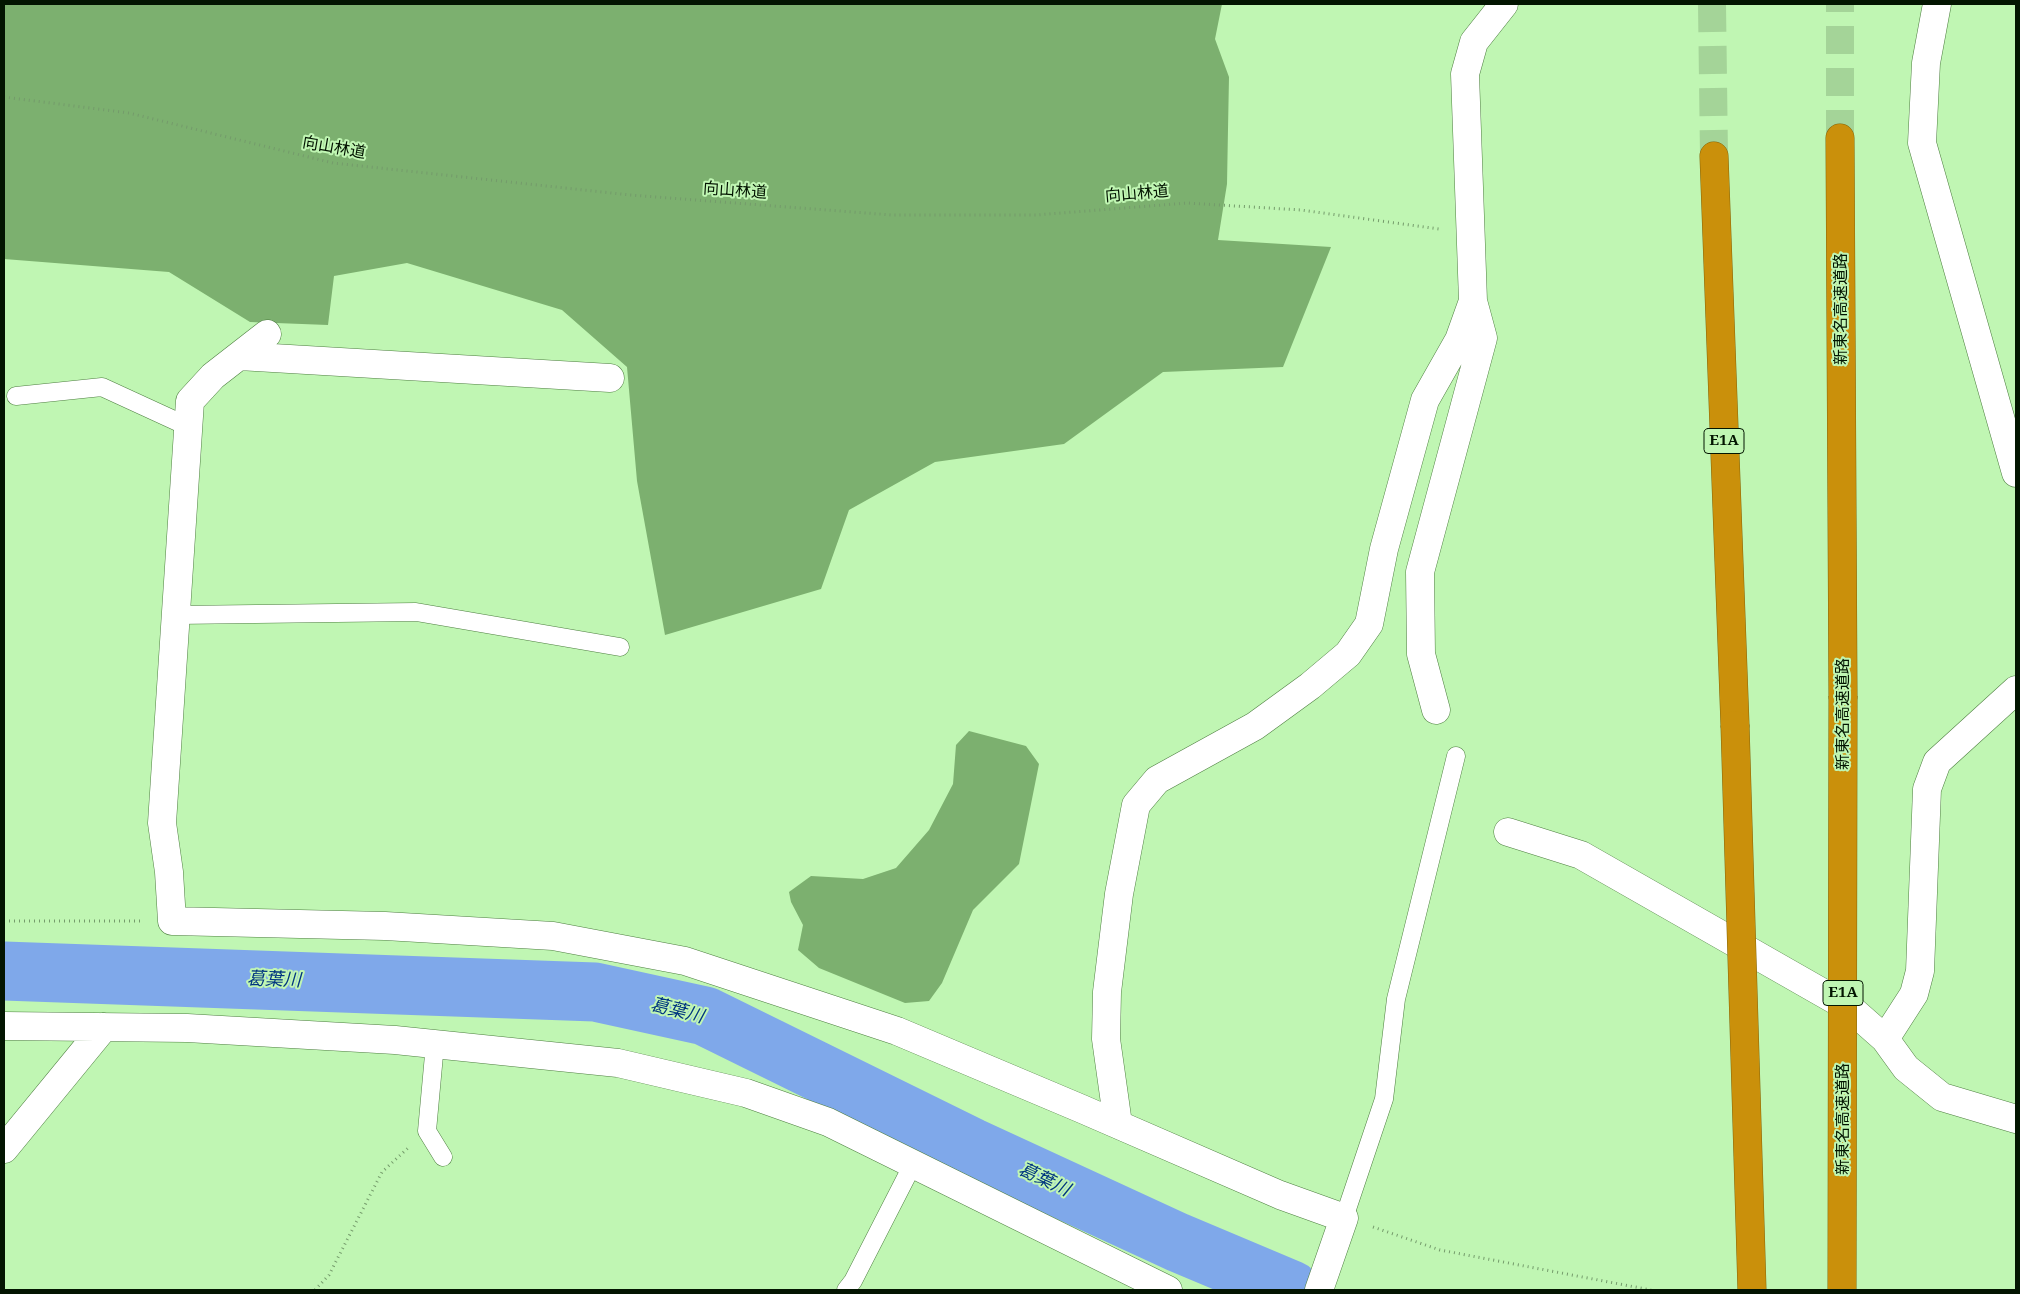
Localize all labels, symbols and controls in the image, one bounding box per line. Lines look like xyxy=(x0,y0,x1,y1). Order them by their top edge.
street label: 向山林道 xyxy=(301,133,367,163)
street label: 向山林道 xyxy=(702,179,768,203)
street label: 向山林道 xyxy=(1104,182,1170,206)
street label: 新東名高速道路 xyxy=(1831,253,1851,365)
road number: E1A xyxy=(1704,428,1744,454)
street label: 新東名高速道路 xyxy=(1833,658,1853,770)
water label: 葛葉川 xyxy=(247,968,301,992)
road number: E1A xyxy=(1823,980,1863,1006)
water label: 葛葉川 xyxy=(648,994,706,1028)
street label: 新東名高速道路 xyxy=(1833,1063,1853,1175)
water label: 葛葉川 xyxy=(1015,1159,1073,1201)

